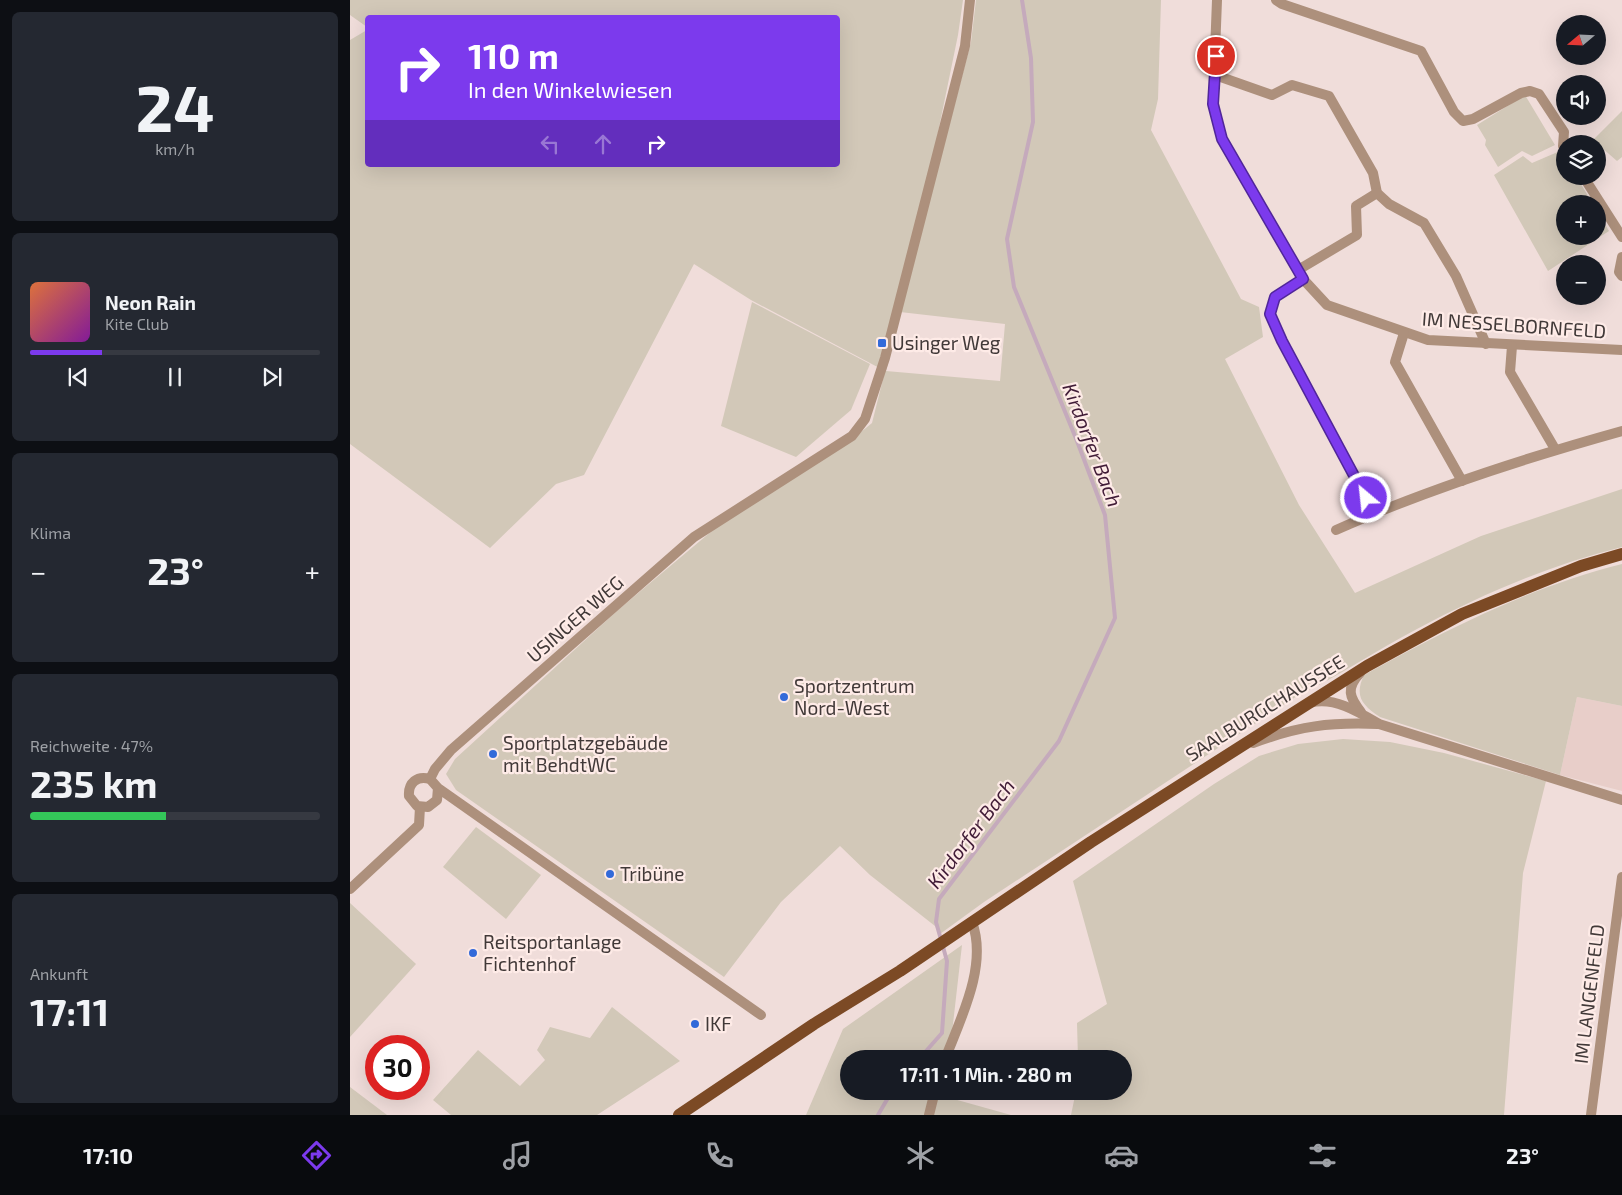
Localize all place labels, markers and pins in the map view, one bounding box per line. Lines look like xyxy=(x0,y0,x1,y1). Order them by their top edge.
pin xyxy=(1195,35,1237,77)
place label: Usinger Weg xyxy=(892,331,1001,354)
marker: Usinger Weg xyxy=(876,337,888,349)
place label: Sportzentrum Nord-West xyxy=(794,674,915,719)
marker: Sportzentrum Nord-West xyxy=(778,691,790,703)
place label: Sportplatzgebäude mit BehdtWC xyxy=(503,731,668,776)
marker: Sportplatzgebäude mit BehdtWC xyxy=(487,748,499,760)
place label: Tribüne xyxy=(620,862,685,885)
marker: Tribüne xyxy=(604,868,616,880)
place label: Reitsportanlage Fichtenhof xyxy=(483,930,621,975)
marker: Reitsportanlage Fichtenhof xyxy=(467,947,479,959)
place label: IKF xyxy=(705,1012,731,1035)
marker: IKF xyxy=(689,1018,701,1030)

